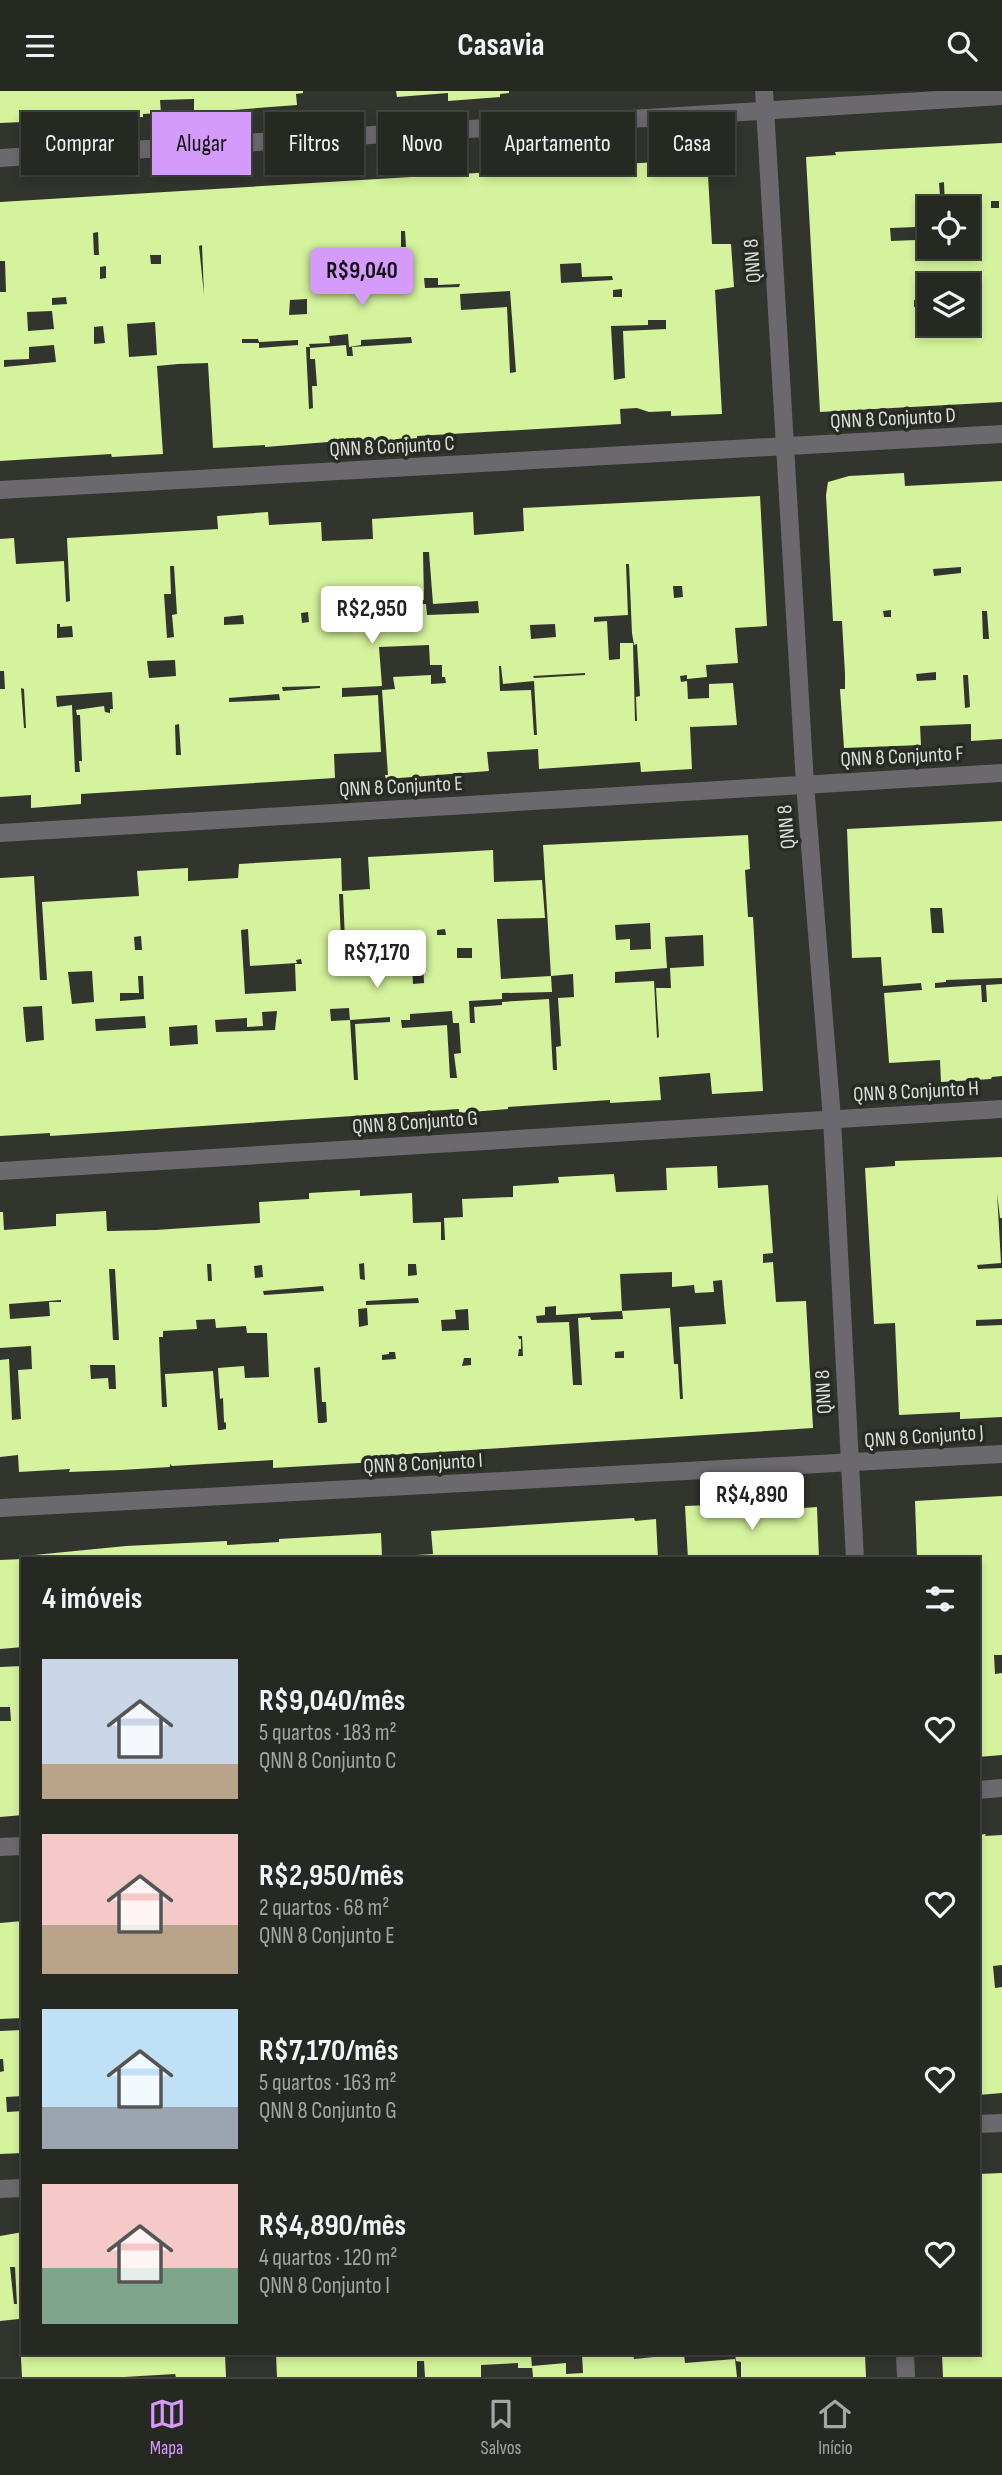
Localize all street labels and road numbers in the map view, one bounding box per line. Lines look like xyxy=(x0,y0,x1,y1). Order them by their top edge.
street label: QNN 8 xyxy=(738,238,767,284)
street label: QNN 8 Conjunto D xyxy=(830,403,956,434)
street label: QNN 8 Conjunto C xyxy=(329,431,455,462)
street label: QNN 8 Conjunto F xyxy=(840,741,964,772)
street label: QNN 8 Conjunto E xyxy=(338,771,464,802)
street label: QNN 8 xyxy=(772,804,801,850)
street label: QNN 8 Conjunto H xyxy=(852,1076,980,1107)
street label: QNN 8 Conjunto G xyxy=(351,1106,479,1139)
street label: QNN 8 xyxy=(810,1369,837,1415)
street label: QNN 8 Conjunto J xyxy=(863,1420,985,1453)
street label: QNN 8 Conjunto I xyxy=(363,1448,483,1479)

